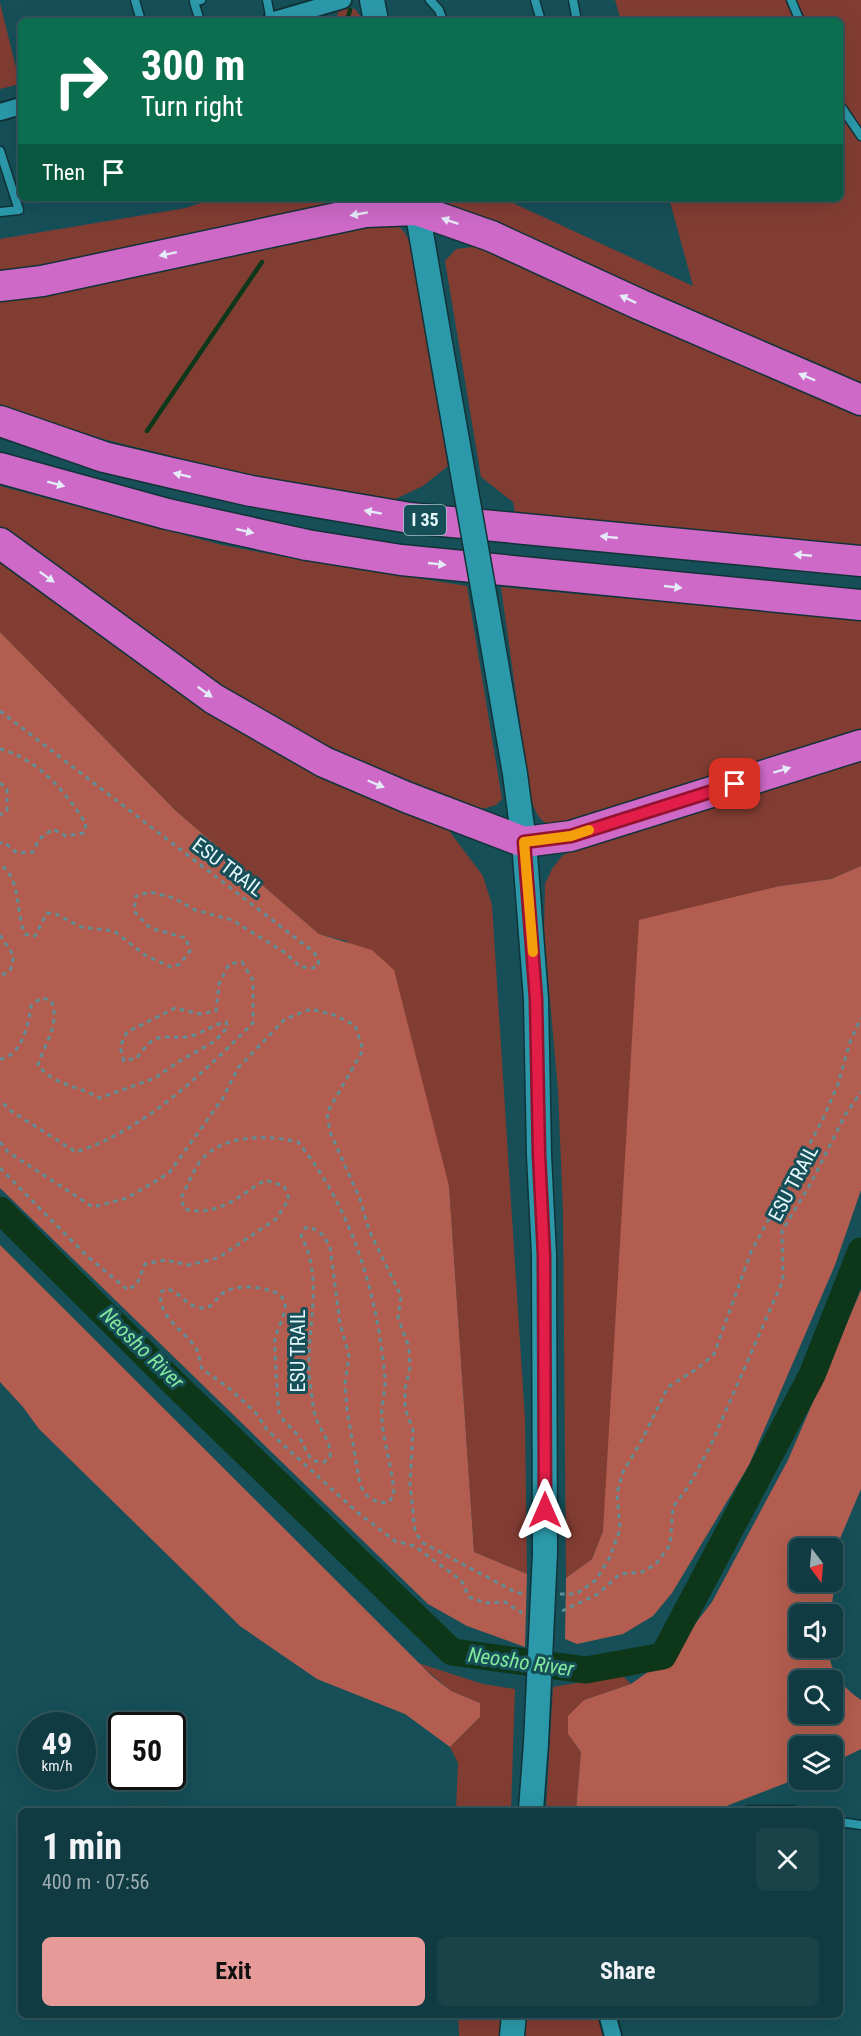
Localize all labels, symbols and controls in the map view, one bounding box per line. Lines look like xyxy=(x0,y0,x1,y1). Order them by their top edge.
text: 300 m xyxy=(141,41,246,90)
icon: right xyxy=(42,42,120,120)
text: Turn right xyxy=(141,91,243,123)
icon: arrive xyxy=(97,156,130,189)
text: Then xyxy=(42,160,85,185)
one-way arrow xyxy=(349,209,368,218)
one-way arrow xyxy=(441,216,459,226)
one-way arrow xyxy=(159,250,178,259)
one-way arrow xyxy=(620,295,637,304)
one-way arrow xyxy=(798,372,816,382)
one-way arrow xyxy=(172,470,191,479)
one-way arrow xyxy=(47,480,65,490)
road number: I 35 xyxy=(404,505,446,535)
one-way arrow xyxy=(363,507,382,516)
one-way arrow xyxy=(236,527,255,536)
one-way arrow xyxy=(599,533,618,542)
one-way arrow xyxy=(793,550,812,560)
one-way arrow xyxy=(428,559,447,569)
one-way arrow xyxy=(40,571,55,583)
one-way arrow xyxy=(664,582,683,591)
one-way arrow xyxy=(196,686,212,698)
pin xyxy=(709,758,760,809)
one-way arrow xyxy=(773,765,791,774)
icon: arrive xyxy=(718,767,751,800)
one-way arrow xyxy=(368,780,385,789)
street label: ESU TRAIL xyxy=(188,832,268,902)
street label: ESU TRAIL xyxy=(763,1141,823,1225)
water label: Neosho River xyxy=(95,1302,189,1394)
street label: ESU TRAIL xyxy=(286,1310,310,1392)
position arrow xyxy=(513,1478,577,1542)
north arrow xyxy=(789,1538,843,1592)
map controls xyxy=(789,1538,843,1790)
button: sound xyxy=(789,1604,843,1658)
water label: Neosho River xyxy=(467,1643,576,1681)
button: search xyxy=(789,1670,843,1724)
speed limit sign: 50 xyxy=(108,1712,186,1790)
text: 49 xyxy=(42,1726,72,1761)
button: layers xyxy=(789,1736,843,1790)
text: km/h xyxy=(42,1757,72,1775)
text: 1 min xyxy=(42,1826,122,1868)
button: close xyxy=(756,1828,819,1891)
text: 400 m · 07:56 xyxy=(42,1870,149,1894)
button: Exit xyxy=(42,1937,425,2006)
button: Share xyxy=(437,1937,819,2006)

